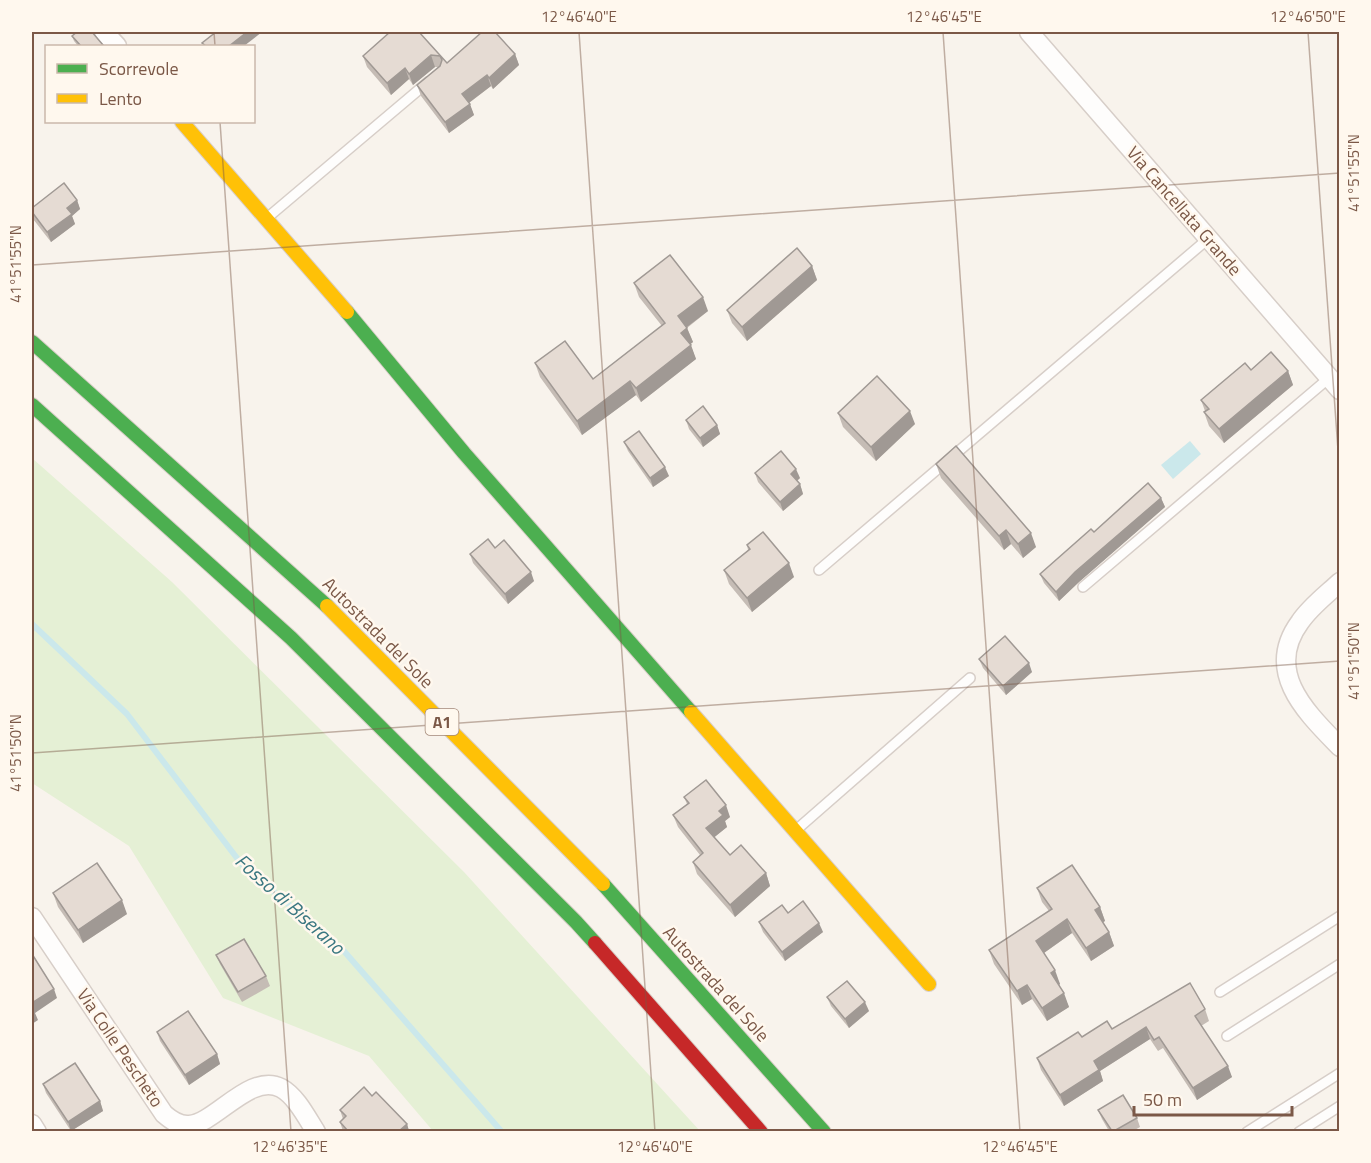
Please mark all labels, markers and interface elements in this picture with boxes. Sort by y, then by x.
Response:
text: 12°46'40"E [541,5,617,28]
text: 12°46'45"E [906,5,982,28]
text: 12°46'50"E [1270,5,1346,28]
legend [45,45,255,123]
text: Scorrevole [99,55,178,82]
text: Lento [99,85,142,112]
text: 41°51'55"N [1342,134,1365,212]
street label: Via Cancellata Grande [1120,140,1248,281]
text: 41°51'55"N [4,225,27,303]
street label: Autostrada del Sole [317,571,440,694]
text: 41°51'50"N [1342,622,1365,700]
road number: A1 [426,709,458,735]
text: 41°51'50"N [4,714,27,792]
water label: Fosso di Biserano [228,846,353,962]
street label: Autostrada del Sole [657,920,776,1048]
street label: Via Colle Pescheto [71,983,170,1113]
scale bar [1134,1079,1292,1117]
text: 50 m [1143,1086,1182,1113]
text: 12°46'35"E [252,1135,328,1158]
text: 12°46'40"E [617,1135,693,1158]
text: 12°46'45"E [982,1135,1058,1158]

